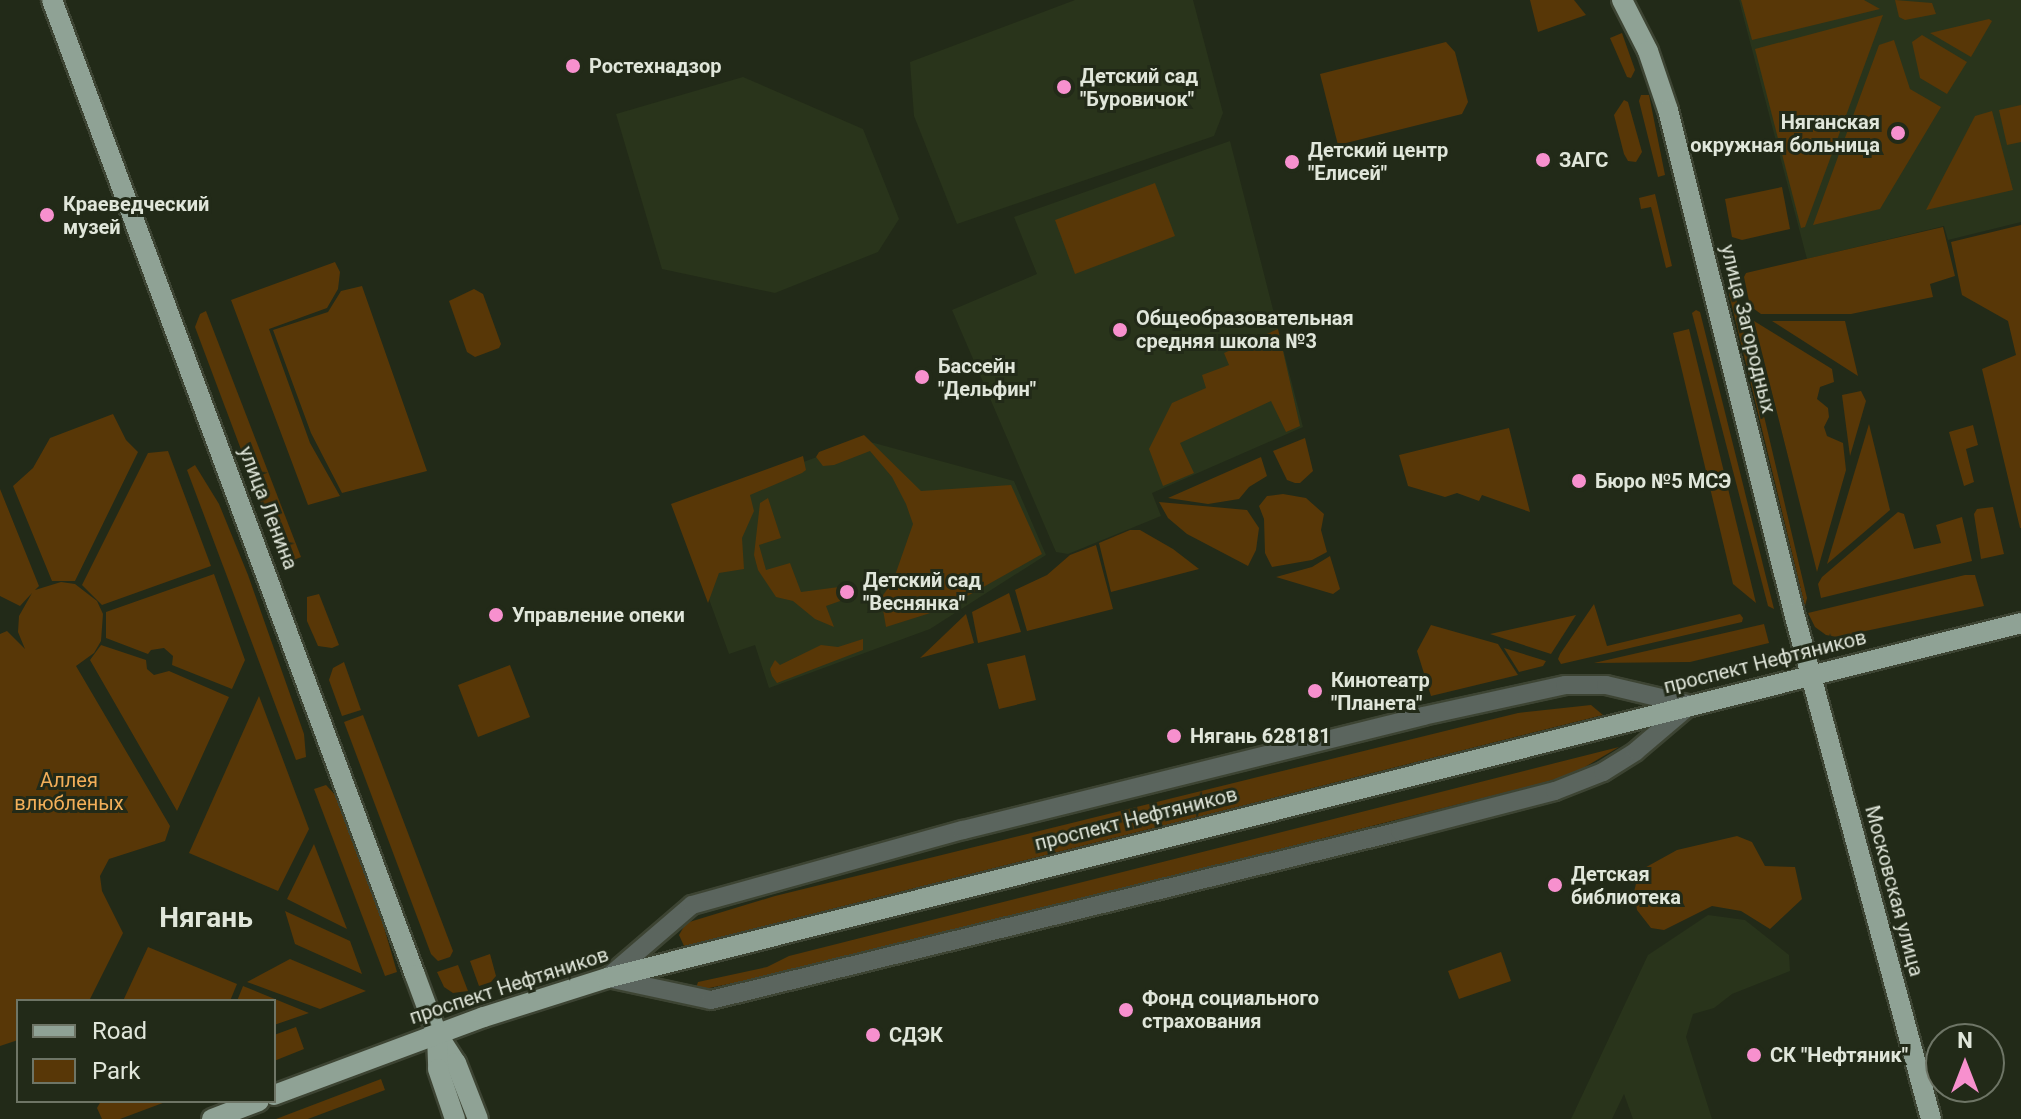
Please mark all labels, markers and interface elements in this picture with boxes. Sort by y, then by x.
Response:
place label: Ростехнадзор [589,54,721,78]
marker: Ростехнадзор [564,57,582,75]
place label: Детский сад "Буровичок" [1080,64,1198,111]
marker: Детский сад "Буровичок" [1055,78,1073,96]
place label: Няганская окружная больница [1690,110,1880,157]
marker: Няганская окружная больница [1887,122,1909,144]
place label: Детский центр "Елисей" [1308,138,1448,185]
place label: ЗАГС [1559,148,1608,172]
marker: ЗАГС [1534,151,1552,169]
marker: Детский центр "Елисей" [1283,153,1301,171]
place label: Краеведческий музей [63,192,209,239]
marker: Краеведческий музей [38,206,56,224]
street label: улица Загородных [1715,242,1781,416]
place label: Общеобразовательная средняя школа №3 [1136,306,1354,353]
marker: Общеобразовательная средняя школа №3 [1111,321,1129,339]
place label: Бассейн "Дельфин" [938,354,1036,401]
marker: Бассейн "Дельфин" [913,368,931,386]
street label: улица Ленина [233,443,303,573]
place label: Бюро №5 МСЭ [1595,469,1731,493]
marker: Бюро №5 МСЭ [1570,472,1588,490]
place label: Детский сад "Веснянка" [863,568,981,615]
marker: Детский сад "Веснянка" [838,583,856,601]
place label: Управление опеки [512,603,685,627]
marker: Управление опеки [487,606,505,624]
street label: проспект Нефтяников [1661,625,1869,699]
place label: Кинотеатр "Планета" [1331,668,1430,715]
marker: Кинотеатр "Планета" [1306,682,1324,700]
place label: Нягань 628181 [1190,724,1331,748]
marker: Нягань 628181 [1165,727,1183,745]
park label: Аллея влюбленых [14,768,124,815]
street label: проспект Нефтяников [1032,782,1240,856]
street label: Московская улица [1860,803,1928,979]
place label: Детская библиотека [1571,862,1681,909]
marker: Детская библиотека [1546,876,1564,894]
district label: Нягань [159,901,253,935]
street label: проспект Нефтяников [406,942,612,1030]
place label: Фонд социального страхования [1142,986,1319,1033]
legend [16,999,276,1103]
marker: Фонд социального страхования [1117,1001,1135,1019]
text: Road [92,1017,147,1045]
place label: СДЭК [889,1023,943,1047]
north arrow [1925,1023,2005,1103]
marker: СДЭК [864,1026,882,1044]
text: N [1957,1028,1973,1053]
place label: СК "Нефтяник" [1770,1043,1908,1067]
marker: СК "Нефтяник" [1745,1046,1763,1064]
text: Park [92,1057,140,1085]

